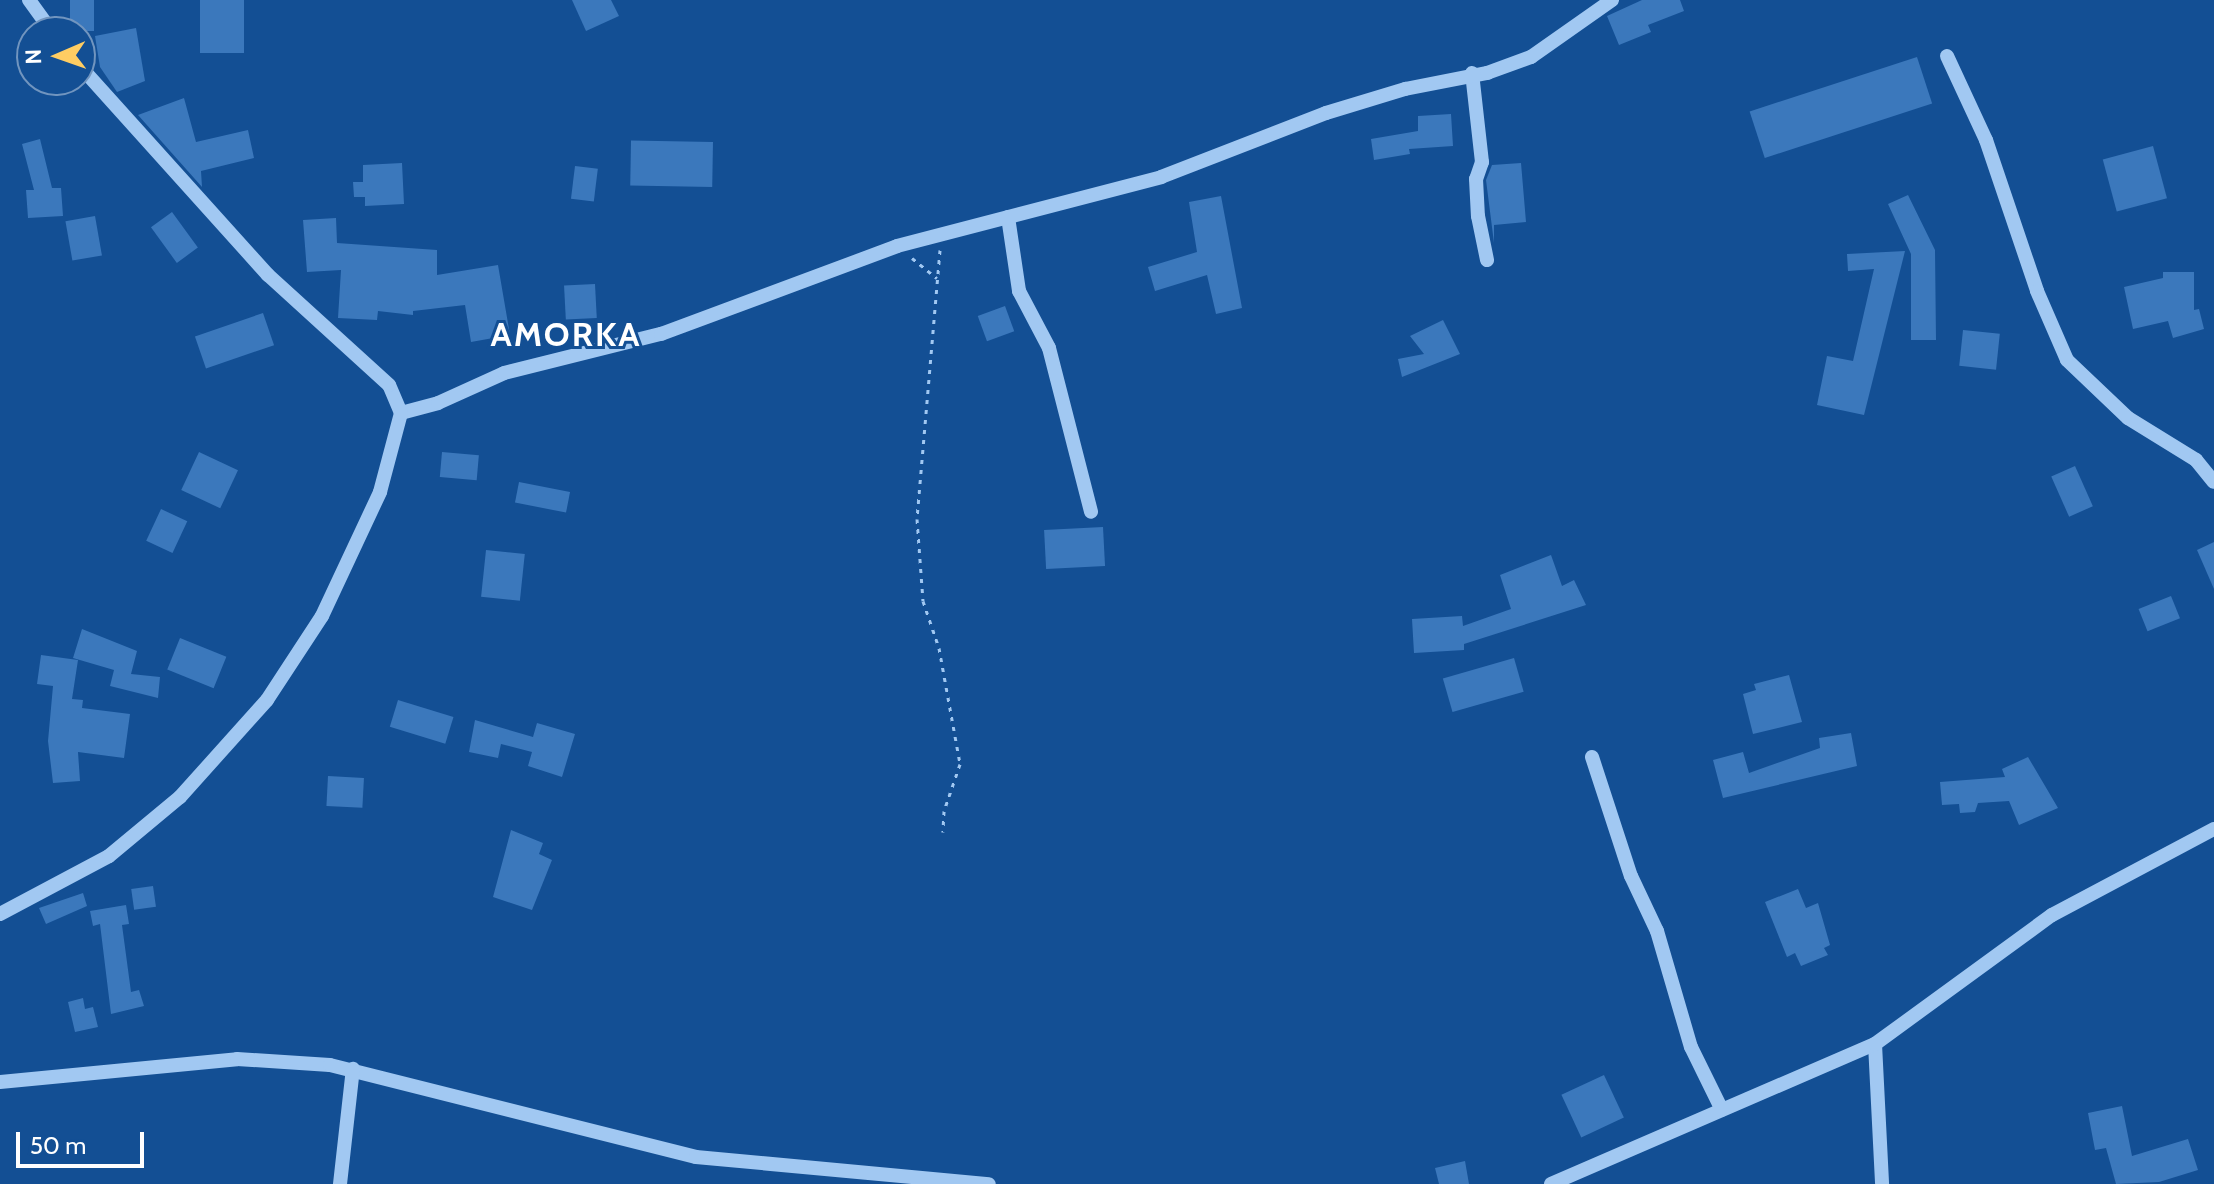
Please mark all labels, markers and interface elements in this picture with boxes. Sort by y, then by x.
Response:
north arrow [16,16,96,96]
text: N [20,49,47,65]
district label: AMORKA [490,315,642,355]
scale bar [20,1116,148,1166]
text: 50 m [30,1131,86,1160]

